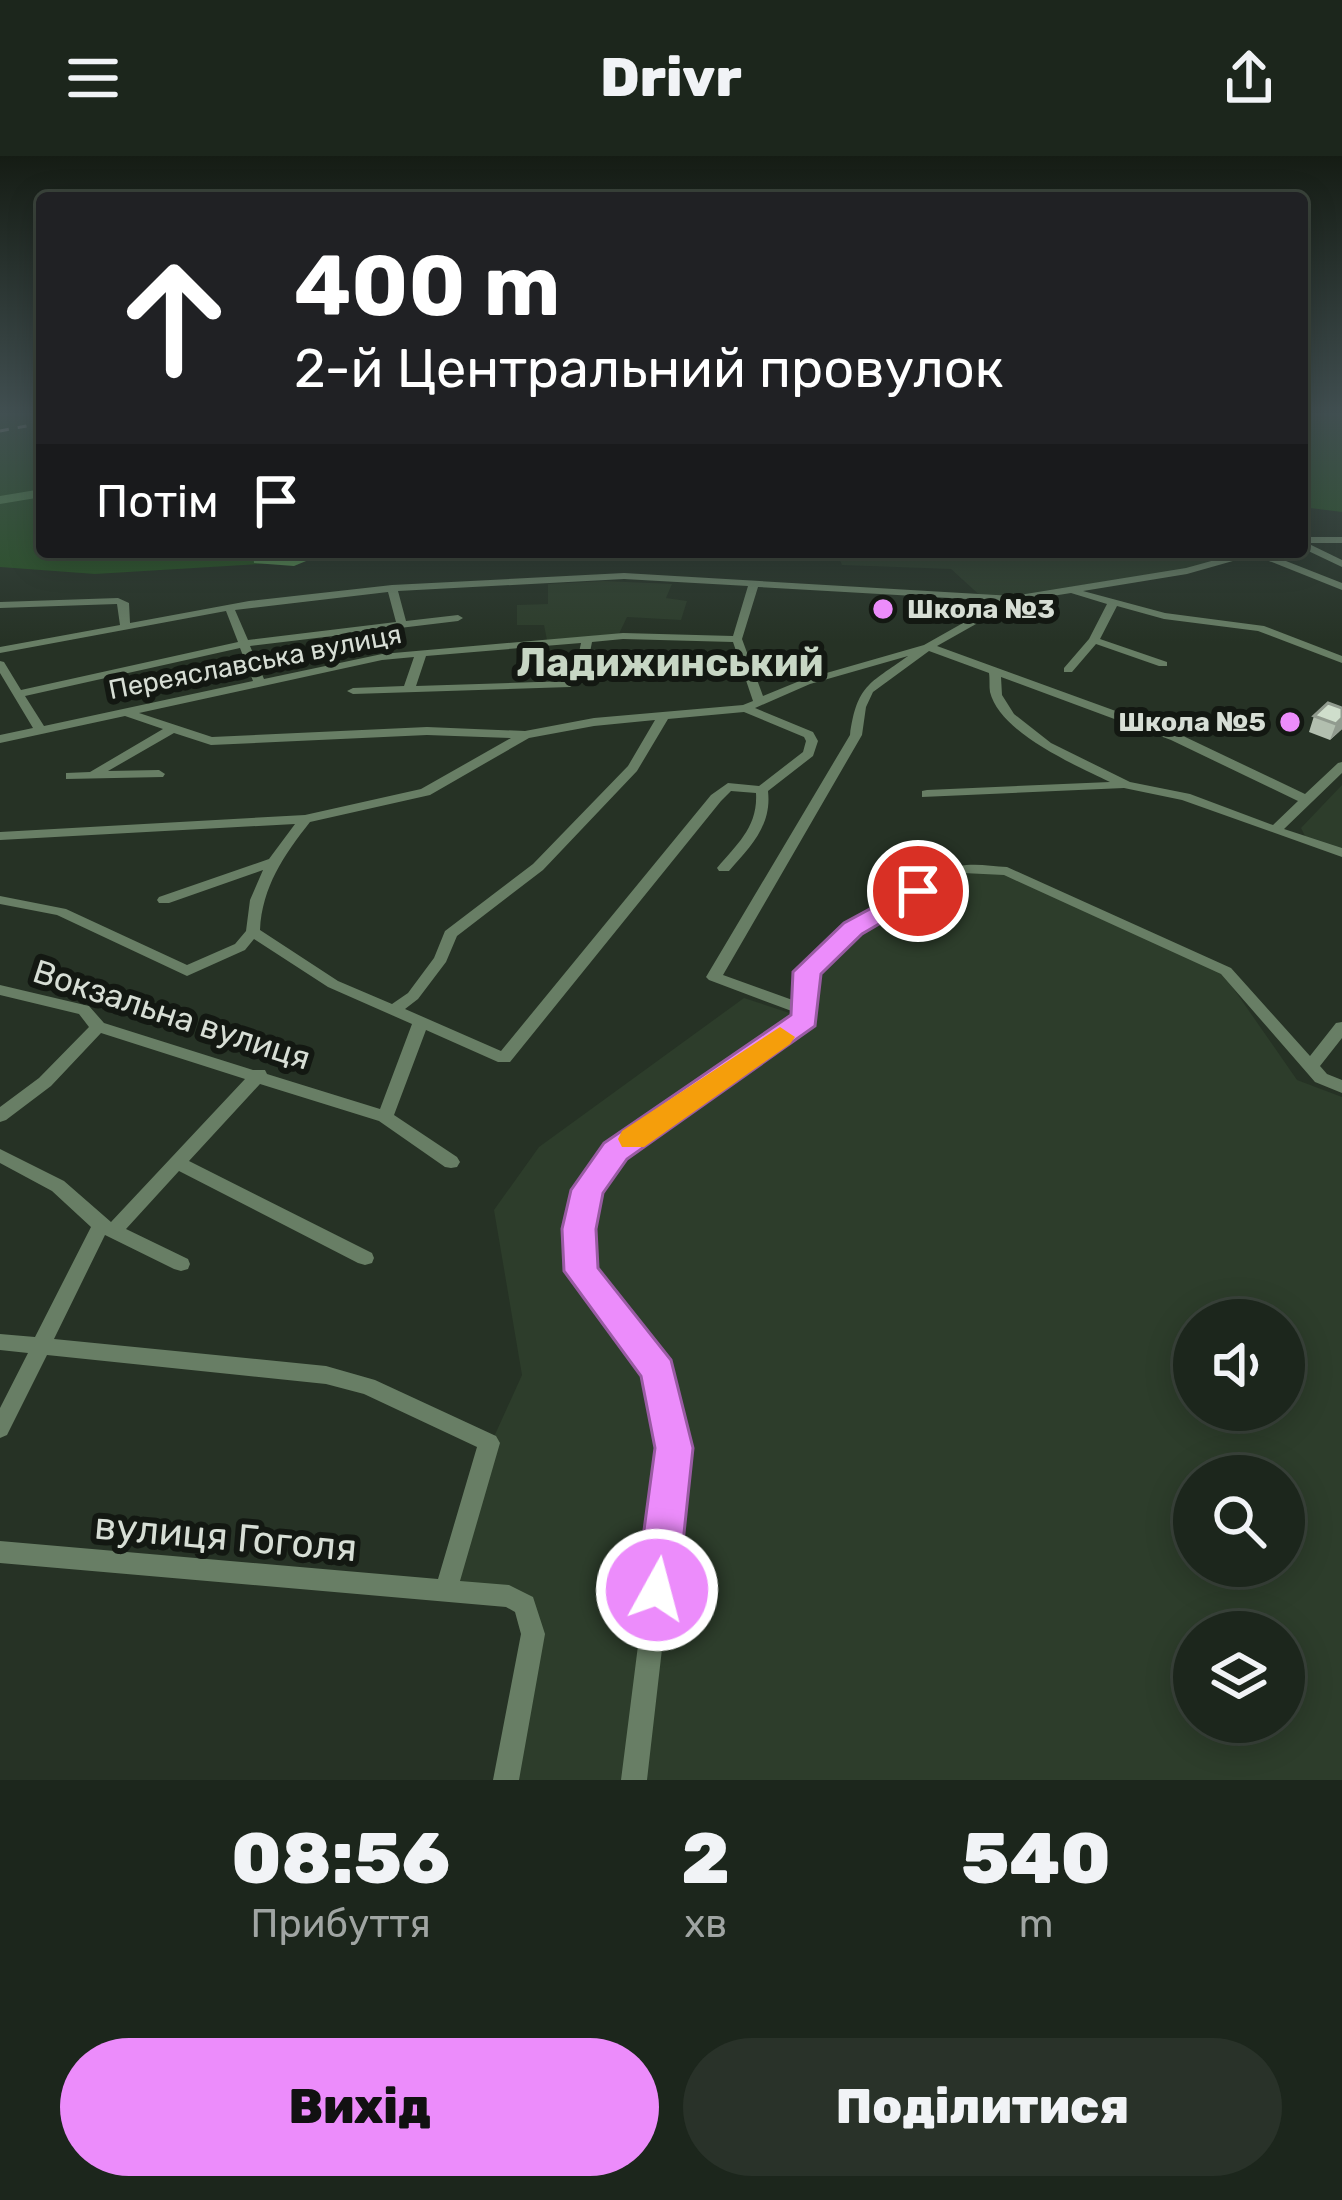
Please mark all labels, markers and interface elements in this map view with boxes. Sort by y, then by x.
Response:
icon: menu [60,45,126,111]
icon: share [1216,45,1282,111]
text: Drivr [600,46,742,110]
text: 400 m [294,236,560,336]
icon: ahead [96,240,252,396]
text: 2-й Центральний провулок [294,337,1004,401]
icon: arrive [243,468,309,534]
text: Потім [96,475,219,528]
place label: Школа №3 [907,593,1055,625]
marker: Школа №3 [870,596,896,622]
street label: Переяславська вулиця [106,618,404,706]
district label: Ладижинський [517,640,823,686]
place label: Школа №5 [1118,706,1266,738]
marker: Школа №5 [1277,709,1303,735]
pin [867,840,969,942]
icon: arrive [885,858,951,924]
street label: Вокзальна вулиця [28,951,315,1078]
map controls [1173,1299,1305,1743]
button: sound [1173,1299,1305,1431]
button: search [1173,1455,1305,1587]
street label: вулиця Гоголя [93,1503,359,1571]
position arrow [594,1527,720,1653]
button: layers [1173,1611,1305,1743]
text: 08:56 [231,1816,450,1901]
text: 2 [681,1816,730,1901]
text: 540 [961,1816,1111,1901]
text: Прибуття [251,1901,431,1947]
text: хв [684,1901,727,1947]
text: m [1019,1901,1053,1947]
button: Вихід [60,2038,659,2176]
button: Поділитися [683,2038,1282,2176]

